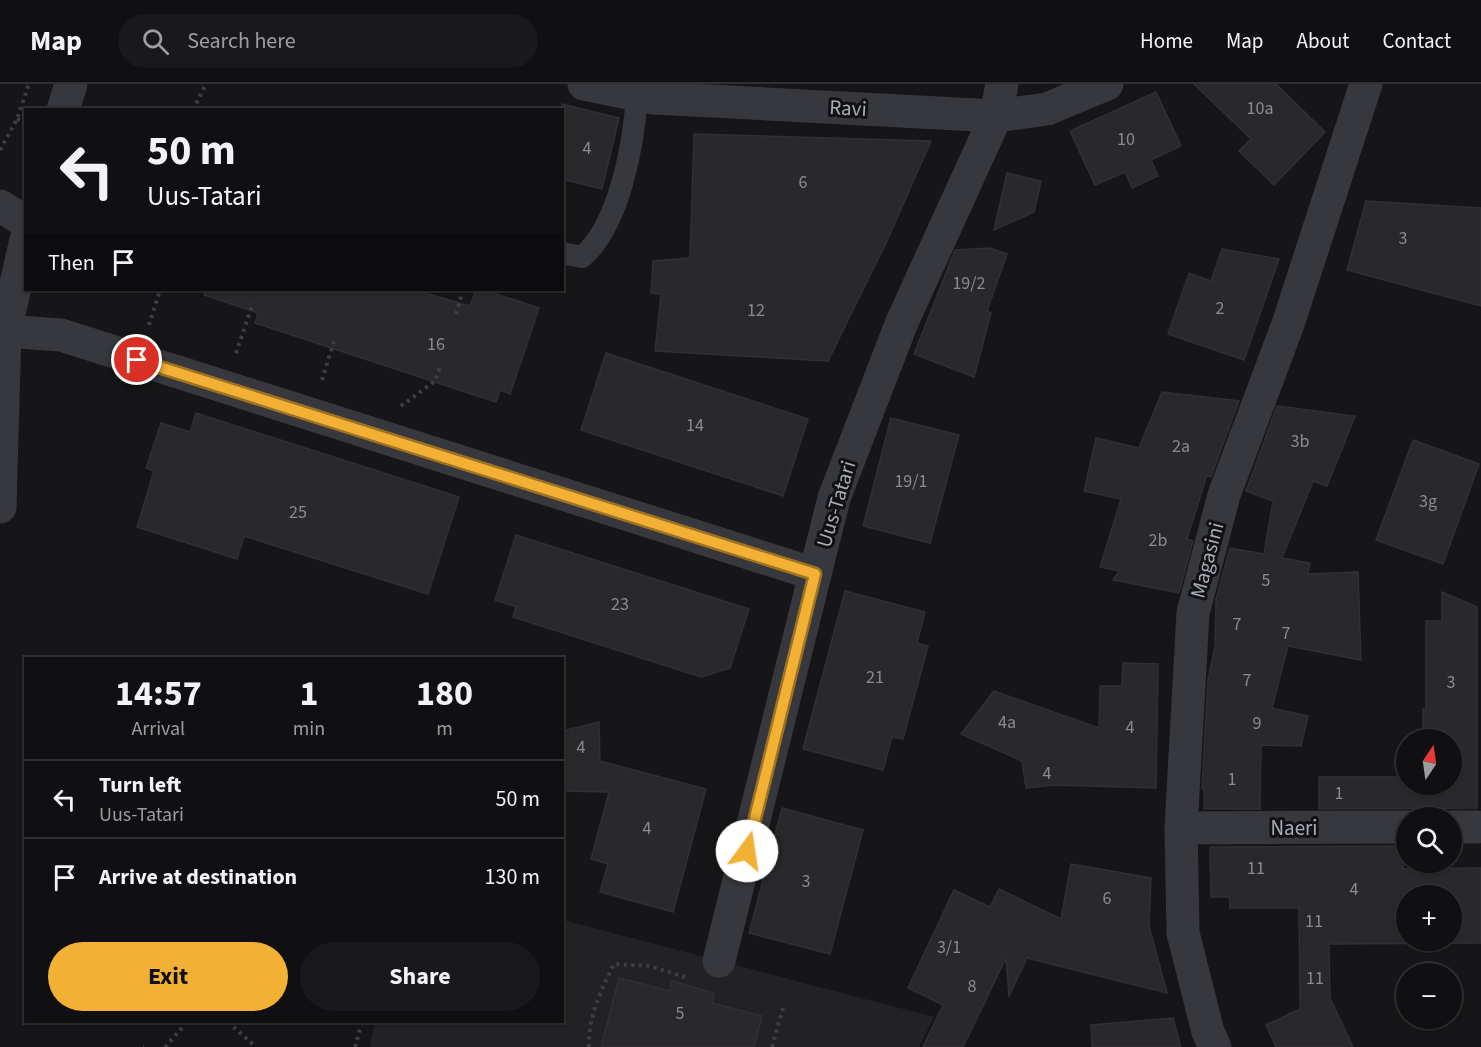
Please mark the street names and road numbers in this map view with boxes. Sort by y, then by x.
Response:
street label: Ravi [829,92,867,124]
street label: Uus-Tatari [809,457,863,551]
street label: Magasini [1183,519,1231,601]
street label: Naeri [1270,813,1318,843]

